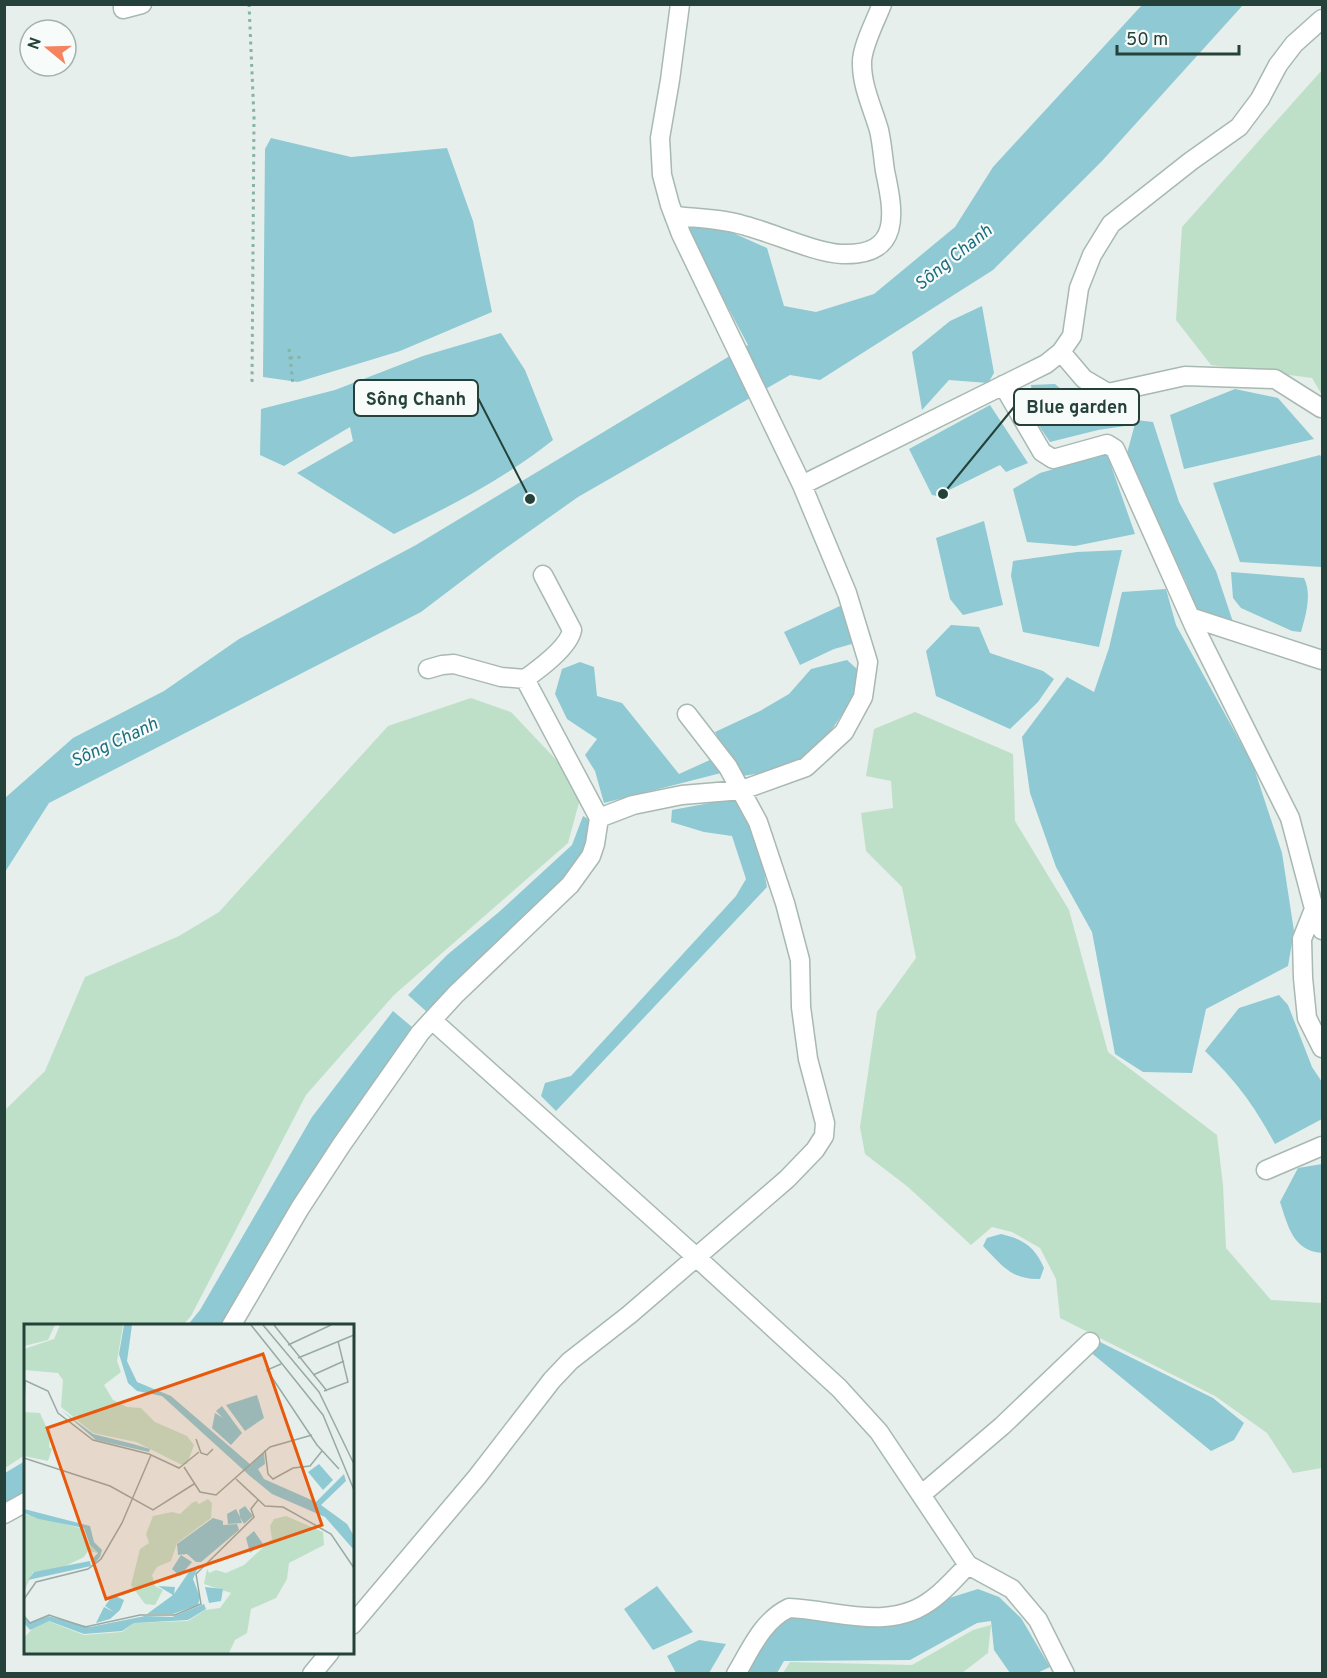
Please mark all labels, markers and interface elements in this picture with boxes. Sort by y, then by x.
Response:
north arrow [18,18,78,78]
scale bar [1117,18,1238,56]
text: 50 m [1126,29,1168,52]
text: N [24,35,47,52]
water label: Sông Chanh [910,220,998,297]
callout: Sông Chanh [354,380,478,416]
text: Sông Chanh [366,389,466,412]
callout: Blue garden [1014,389,1139,425]
text: Blue garden [1026,397,1128,420]
water label: Sông Chanh [67,713,162,774]
inset map [24,1324,354,1654]

